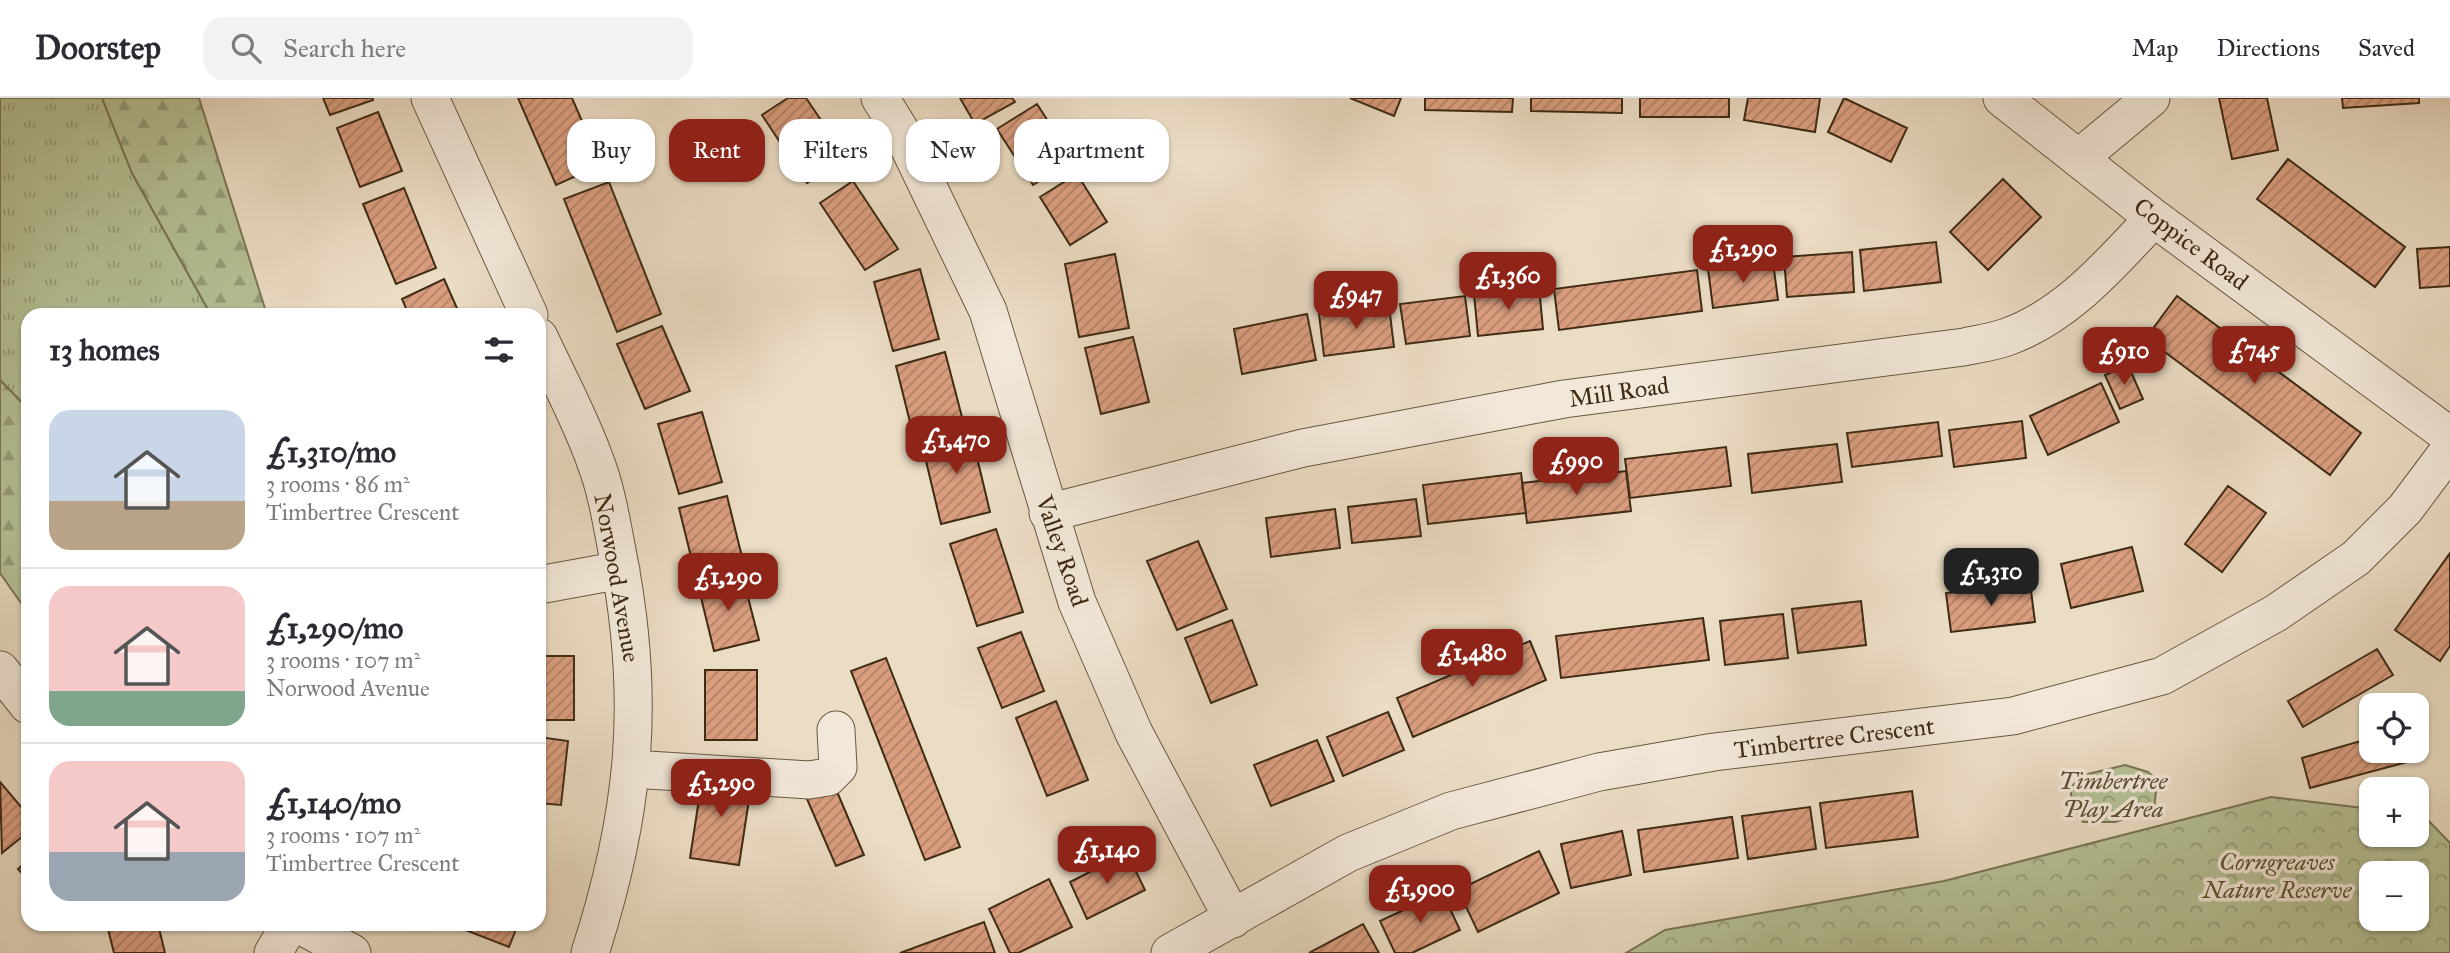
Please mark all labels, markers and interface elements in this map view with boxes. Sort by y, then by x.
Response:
search box [203,17,693,80]
text: Doorstep [35,28,161,68]
icon: search [227,29,265,67]
text: Search here [283,32,406,64]
text: Map [2132,33,2179,63]
text: Directions [2217,33,2320,63]
text: Saved [2358,33,2415,63]
chip: Buy [567,119,655,182]
chip: Rent [669,119,765,182]
chip: Filters [779,119,892,182]
chip: New [906,119,1000,182]
chip: Apartment [1014,119,1169,182]
street label: Coppice Road [2128,191,2254,297]
pin: £1,290 [1686,226,1800,285]
text: £1,290 [1709,234,1777,262]
pin: £1,360 [1451,252,1565,312]
text: £1,360 [1475,261,1541,289]
pin: £947 [1315,272,1397,331]
text: £947 [1330,280,1382,308]
pin: £745 [2213,327,2295,386]
pin: £910 [2083,328,2165,387]
icon: filters [480,331,518,369]
text: 13 homes [49,332,160,368]
text: £745 [2228,335,2280,363]
text: £910 [2099,336,2149,364]
street label: Mill Road [1567,370,1671,414]
pin: £1,470 [899,416,1013,476]
text: £1,470 [922,425,990,453]
text: £1,310/mo [266,434,396,470]
icon: home [105,438,189,522]
pin: £990 [1535,438,1617,497]
text: £990 [1549,446,1603,474]
text: 3 rooms · 86 m² [266,470,410,498]
street label: Norwood Avenue [587,491,647,665]
street label: Valley Road [1029,491,1095,610]
text: Timbertree Crescent [266,498,459,526]
pin: £1,310 [1934,548,2048,608]
pin: £1,290 [671,554,785,613]
text: £1,310 [1960,557,2022,585]
text: £1,290 [694,562,762,590]
text: £1,290/mo [266,610,403,646]
icon: home [105,614,189,698]
pin: £1,480 [1415,630,1529,689]
text: £1,480 [1437,638,1507,666]
text: 3 rooms · 107 m² [266,646,420,674]
text: Norwood Avenue [266,674,430,702]
map controls [2359,693,2429,931]
button: locate [2359,693,2429,763]
street label: Timbertree Crescent [1732,711,1936,765]
pin: £1,290 [664,760,778,819]
park label: Timbertree Play Area [2059,766,2169,824]
text: £1,290 [687,768,755,796]
button: + [2359,777,2429,847]
text: £1,140/mo [266,785,401,821]
icon: home [105,789,189,873]
text: 3 rooms · 107 m² [266,821,420,849]
pin: £1,140 [1050,826,1164,886]
text: £1,140 [1074,835,1140,863]
park label: Corngreaves Nature Reserve [2201,847,2353,905]
text: Timbertree Crescent [266,849,459,877]
button: − [2359,861,2429,931]
pin: £1,900 [1363,866,1477,925]
text: £1,900 [1385,874,1455,902]

